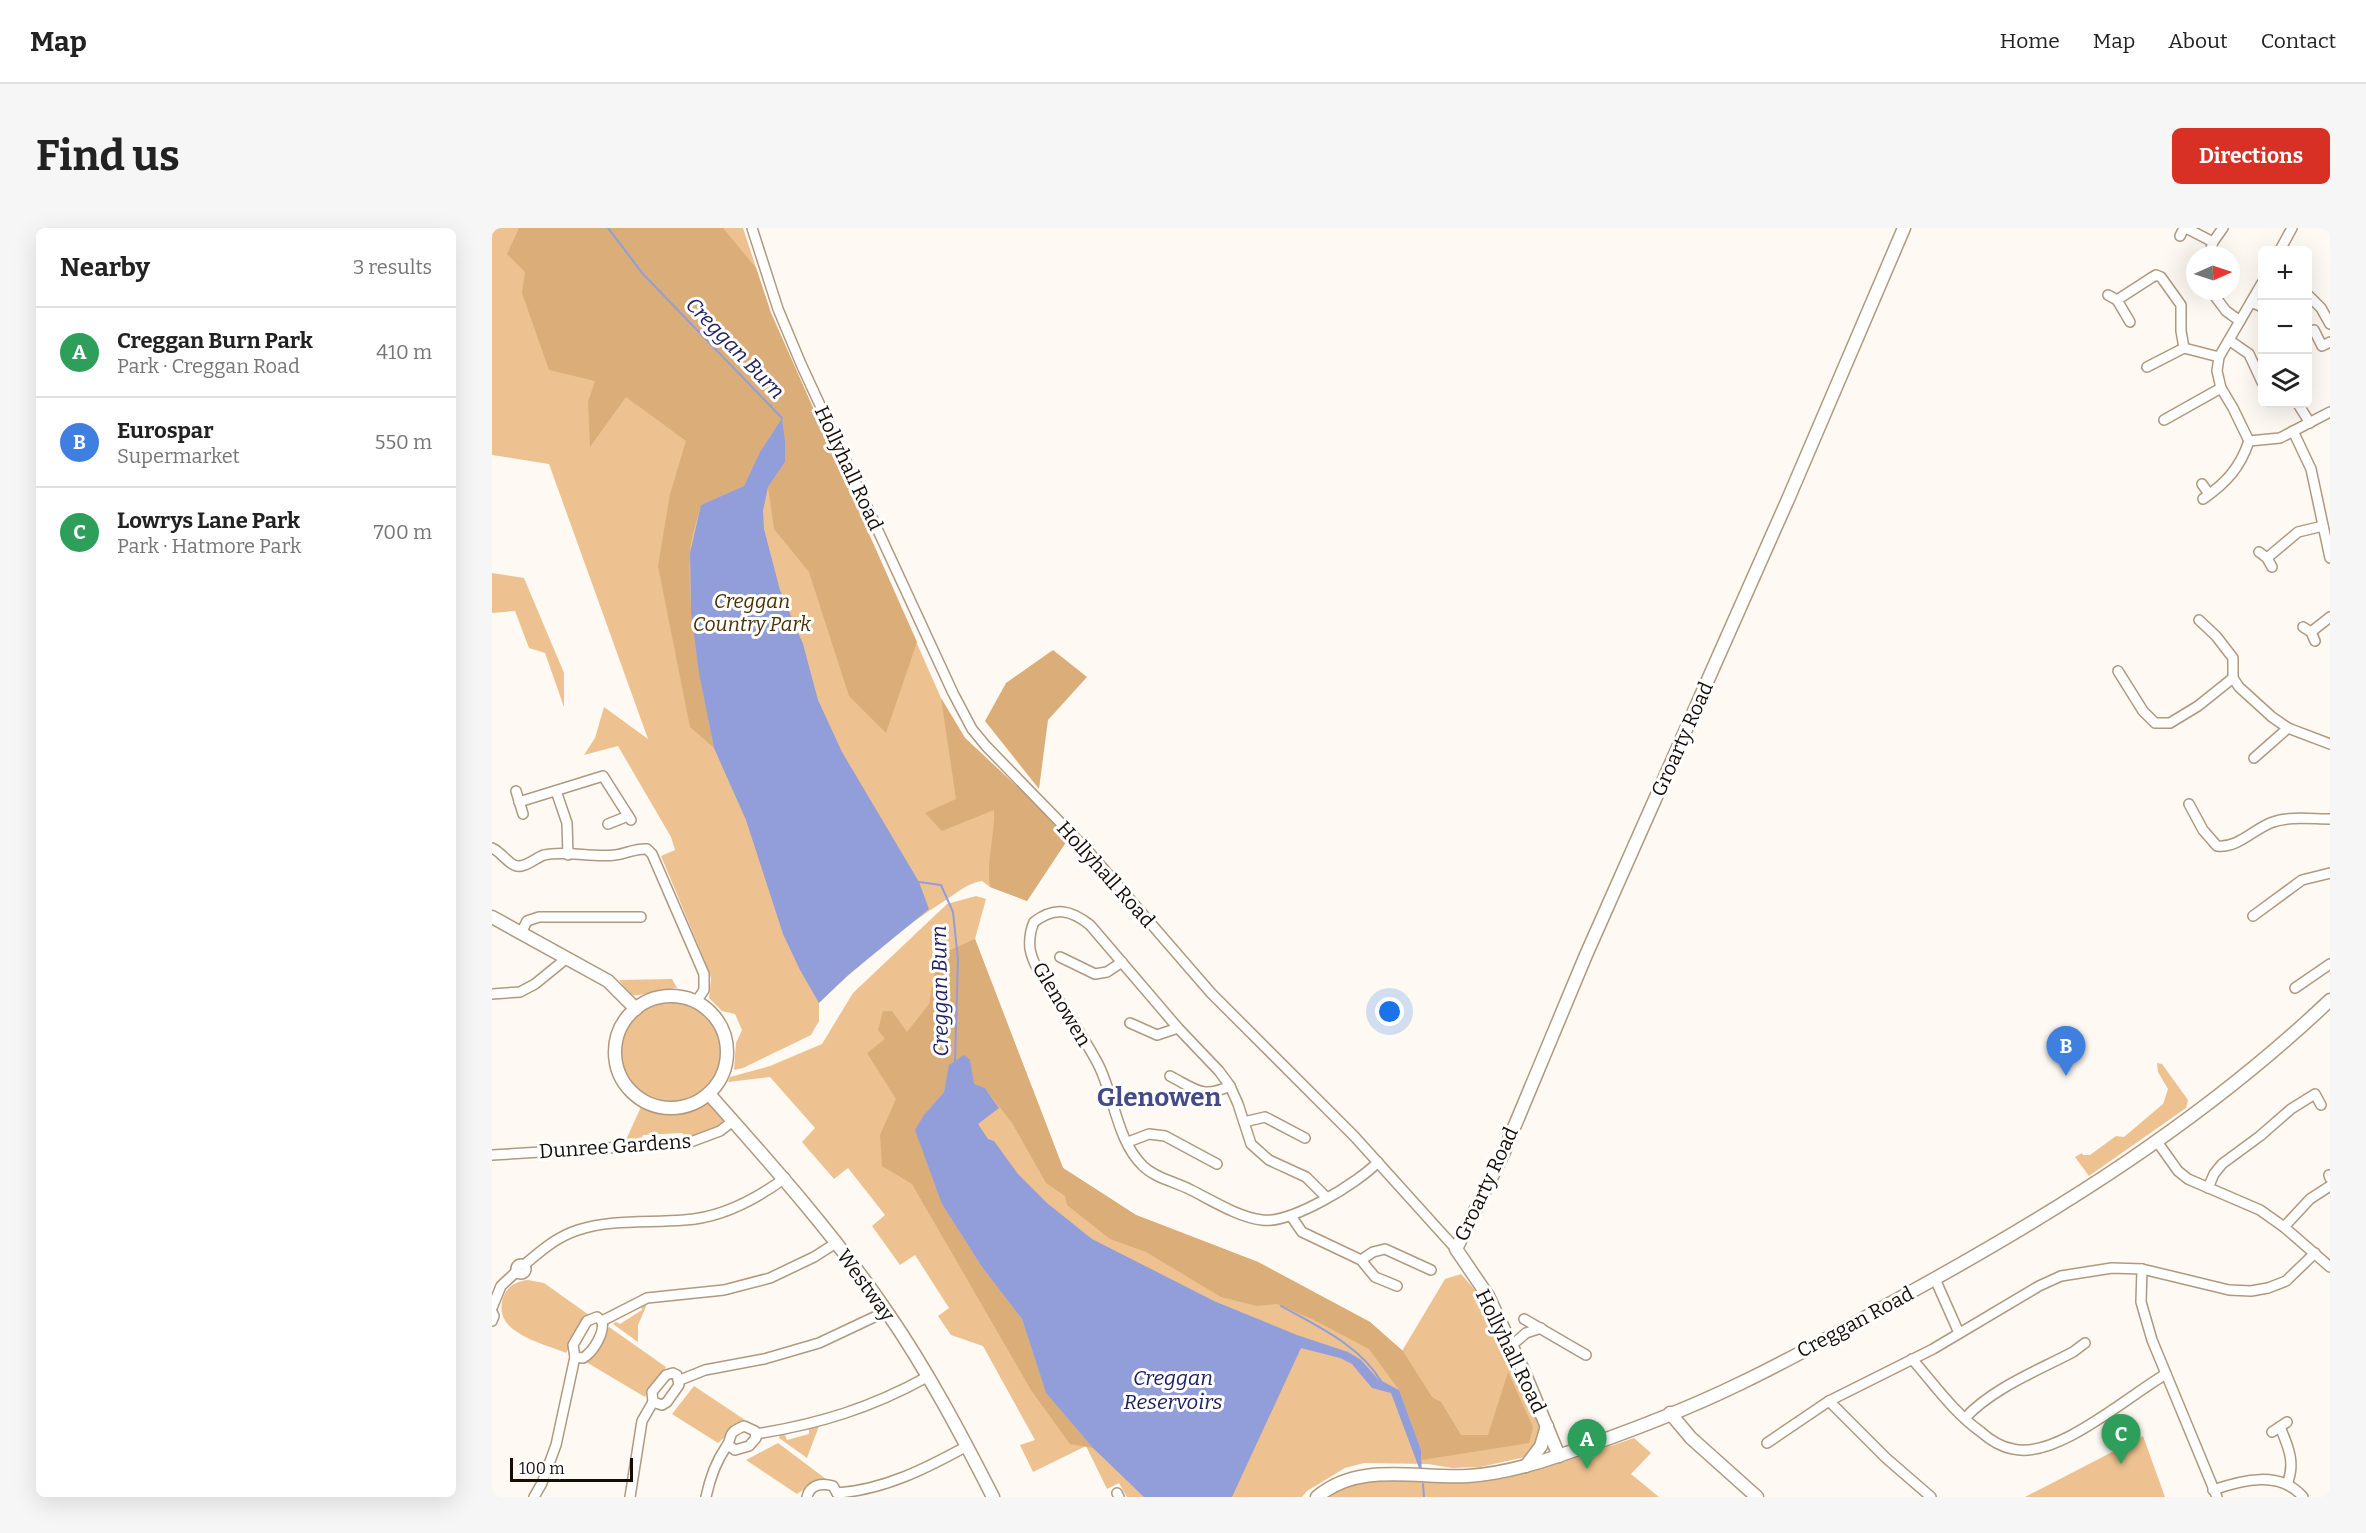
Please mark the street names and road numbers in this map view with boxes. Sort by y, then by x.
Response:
street label: Hollyhall Road [810,402,888,534]
street label: Groarty Road [1646,678,1718,800]
street label: Hollyhall Road [1052,816,1160,932]
street label: Glenowen [1027,957,1097,1051]
street label: Groarty Road [1449,1123,1523,1245]
street label: Dunree Gardens [538,1129,692,1163]
street label: Westway [832,1244,900,1326]
street label: Creggan Road [1793,1281,1917,1363]
street label: Hollyhall Road [1471,1285,1551,1417]

